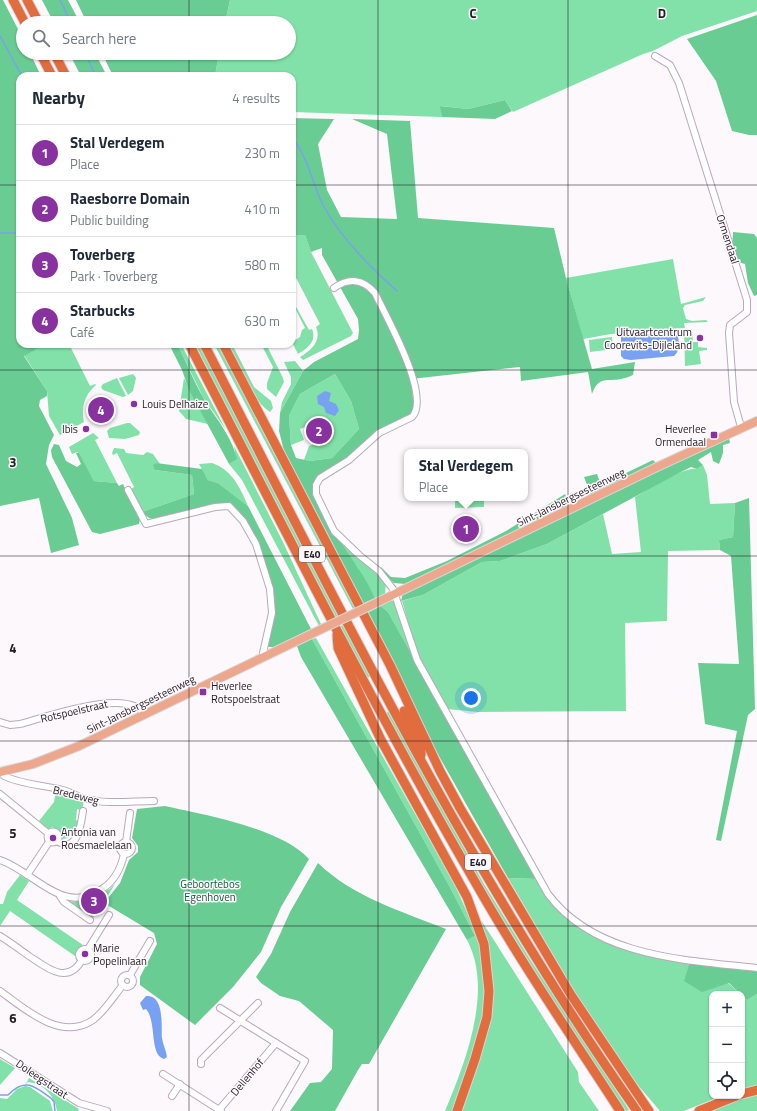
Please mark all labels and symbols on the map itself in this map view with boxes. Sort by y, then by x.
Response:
text: C [469,3,477,23]
text: D [658,3,666,23]
street label: Ormendaal [712,212,744,266]
place label: Uitvaartcentrum Coorevits-Dijleland [604,324,692,353]
marker: Uitvaartcentrum Coorevits-Dijleland [695,333,705,343]
pin: 4 [88,395,114,425]
place label: Louis Delhaize [142,396,209,412]
marker: Louis Delhaize [129,399,139,409]
pin: 2 [306,416,332,446]
place label: Ibis [62,421,78,437]
place label: Heverlee Ormendaal [655,421,706,450]
marker: Ibis [81,424,91,434]
marker: Heverlee Ormendaal [709,430,719,440]
text: 3 [9,452,17,472]
street label: Sint-Jansbergsesteenweg [514,464,628,530]
pin: 1 [453,514,479,544]
road number: E40 [299,546,325,562]
text: 4 [9,638,17,658]
street label: Sint-Jansbergsesteenweg [84,671,198,737]
place label: Heverlee Rotspoelstraat [211,678,280,707]
marker: Heverlee Rotspoelstraat [198,687,208,697]
your location [461,688,481,708]
street label: Rotspoelstraat [39,695,109,727]
street label: Bredeweg [51,782,101,809]
text: 5 [9,823,17,843]
place label: Antonia van Roesmaelelaan [61,824,132,853]
marker: Antonia van Roesmaelelaan [48,833,58,843]
road number: E40 [465,854,491,870]
park label: Geboortebos Egenhoven [180,876,240,905]
pin: 3 [81,886,107,916]
place label: Marie Popelinlaan [93,940,147,969]
marker: Marie Popelinlaan [80,949,90,959]
text: 6 [9,1008,17,1028]
street label: Dellenhof [227,1055,268,1099]
street label: Doleegstraat [13,1056,71,1102]

